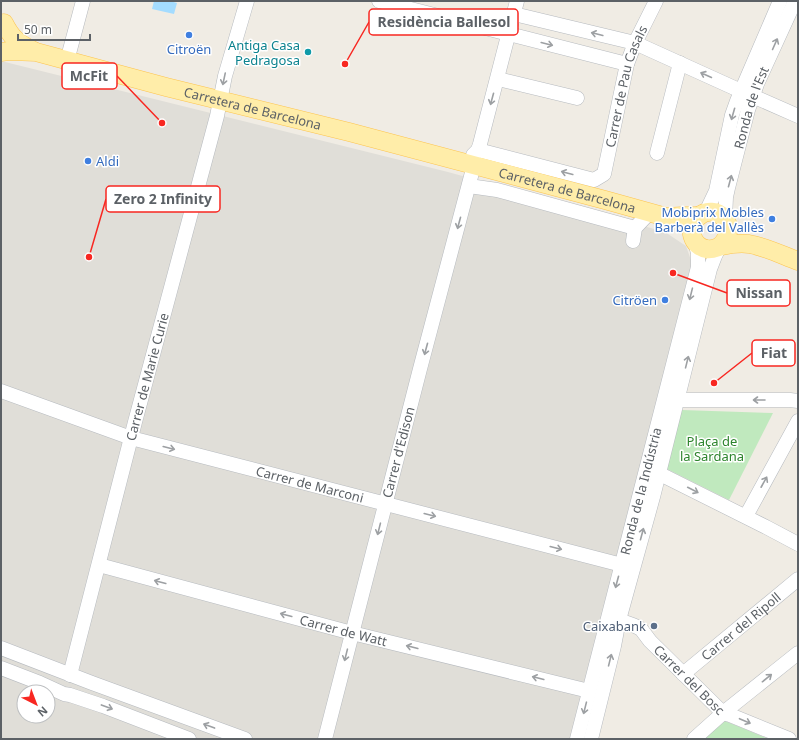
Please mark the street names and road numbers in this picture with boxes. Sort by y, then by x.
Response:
street label: Carrer de Pau Casals [601,22,651,149]
street label: Ronda de l'Est [729,63,773,151]
street label: Carretera de Barcelona [182,83,323,134]
street label: Carretera de Barcelona [497,163,638,217]
street label: Carrer de Marie Curie [122,311,173,443]
street label: Carrer d'Edison [378,405,419,500]
street label: Ronda de la Indústria [616,425,666,557]
street label: Carrer de Marconi [254,462,366,507]
street label: Carrer del Ripoll [697,588,784,664]
street label: Carrer de Watt [298,610,389,650]
street label: Carrer del Bosc [650,641,729,719]

